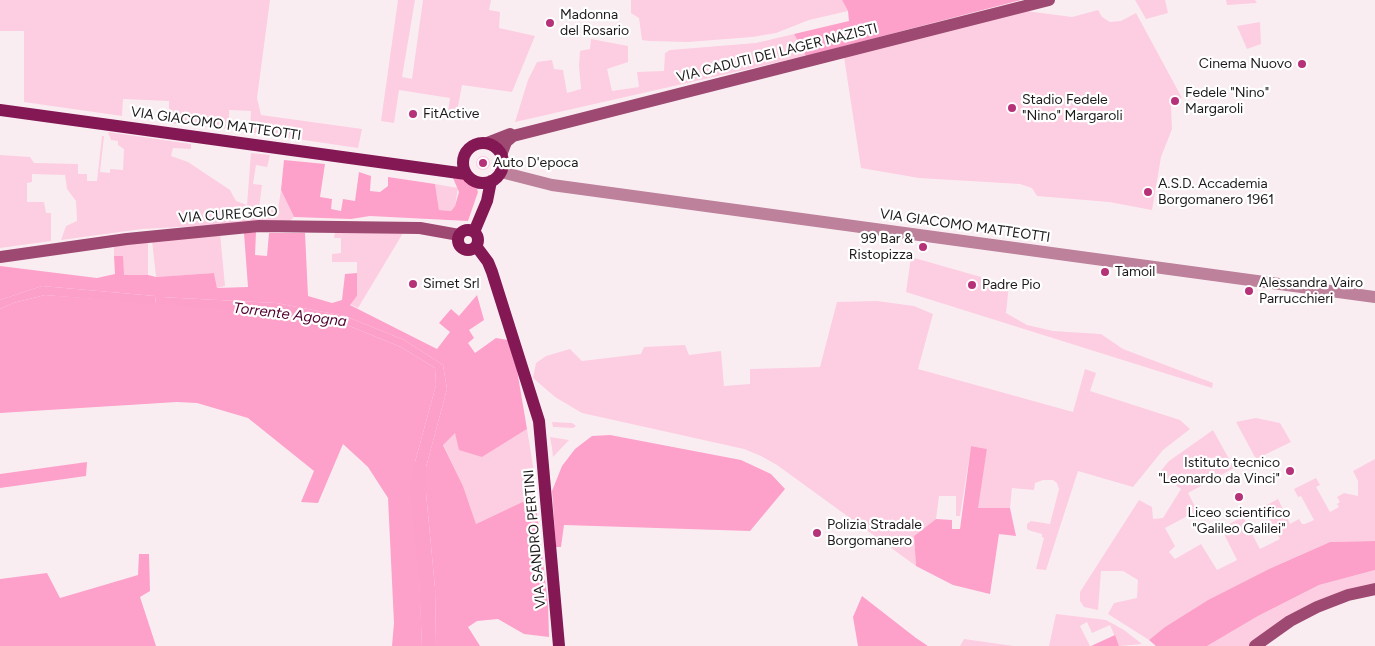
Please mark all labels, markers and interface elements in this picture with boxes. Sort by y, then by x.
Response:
place label: Madonna del Rosario [560,7,629,40]
marker: Madonna del Rosario [544,17,556,29]
street label: VIA CADUTI DEI LAGER NAZISTI [675,20,879,86]
place label: Cinema Nuovo [1199,56,1292,72]
marker: Cinema Nuovo [1296,58,1308,70]
place label: Fedele "Nino" Margaroli [1185,85,1269,118]
place label: Stadio Fedele "Nino" Margaroli [1022,92,1123,124]
marker: Fedele "Nino" Margaroli [1169,95,1181,107]
marker: Stadio Fedele "Nino" Margaroli [1006,102,1018,114]
street label: VIA GIACOMO MATTEOTTI [130,104,302,144]
place label: FitActive [423,106,479,122]
marker: FitActive [407,108,419,120]
place label: Auto D'epoca [493,155,578,171]
marker: Auto D'epoca [477,157,489,169]
place label: A.S.D. Accademia Borgomanero 1961 [1158,176,1274,208]
marker: A.S.D. Accademia Borgomanero 1961 [1142,186,1154,198]
street label: VIA CUREGGIO [178,203,278,227]
street label: VIA GIACOMO MATTEOTTI [879,206,1051,246]
place label: 99 Bar & Ristopizza [849,231,913,264]
marker: 99 Bar & Ristopizza [917,241,929,253]
place label: Tamoil [1115,264,1155,280]
marker: Tamoil [1099,266,1111,278]
place label: Alessandra Vairo Parrucchieri [1259,275,1363,308]
place label: Simet Srl [423,276,480,292]
place label: Padre Pio [982,277,1041,293]
marker: Simet Srl [407,278,419,290]
marker: Padre Pio [966,279,978,291]
marker: Alessandra Vairo Parrucchieri [1243,285,1255,297]
water label: Torrente Agogna [232,299,348,331]
place label: Istituto tecnico "Leonardo da Vinci" [1158,455,1280,488]
marker: Istituto tecnico "Leonardo da Vinci" [1284,465,1296,477]
street label: VIA SANDRO PERTINI [521,469,549,609]
marker: Liceo scientifico "Galileo Galilei" [1233,491,1245,503]
place label: Liceo scientifico "Galileo Galilei" [1188,505,1290,538]
place label: Polizia Stradale Borgomanero [827,517,922,550]
marker: Polizia Stradale Borgomanero [811,527,823,539]

